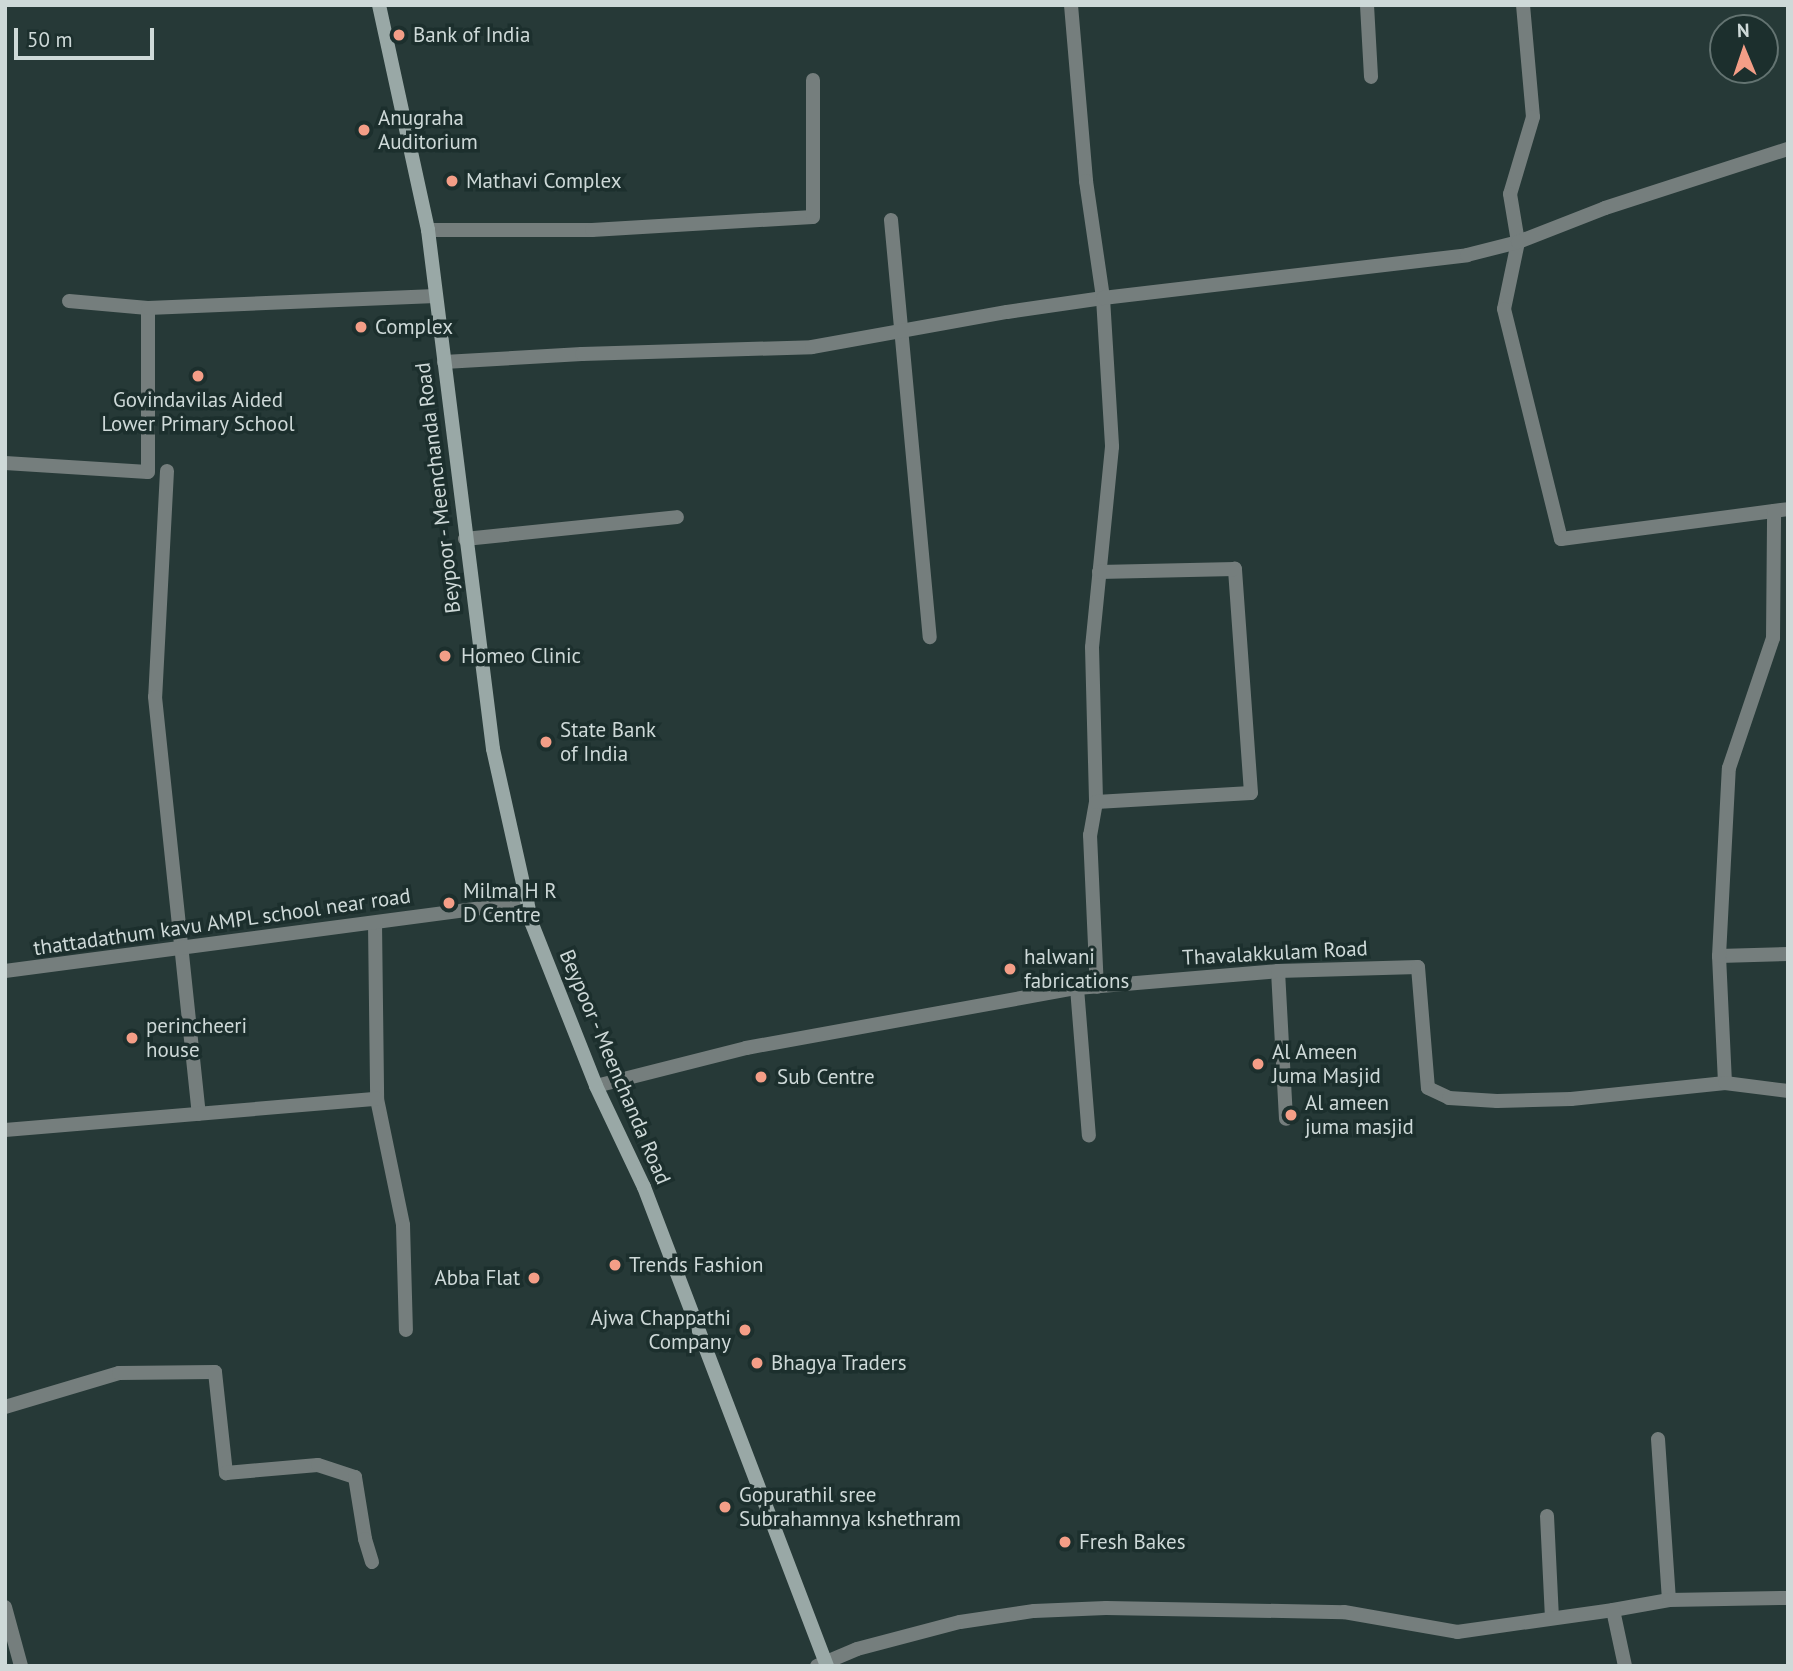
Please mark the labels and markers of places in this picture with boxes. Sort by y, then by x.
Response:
place label: Bank of India [413,22,531,48]
marker: Bank of India [391,27,407,43]
place label: Anugraha Auditorium [378,105,478,155]
marker: Anugraha Auditorium [356,122,372,138]
place label: Mathavi Complex [466,168,621,194]
marker: Mathavi Complex [444,173,460,189]
place label: Complex [375,314,453,340]
marker: Complex [353,319,369,335]
marker: Govindavilas Aided Lower Primary School [190,368,206,384]
place label: Govindavilas Aided Lower Primary School [101,387,295,437]
place label: Homeo Clinic [461,643,581,669]
marker: Homeo Clinic [435,646,455,666]
place label: State Bank of India [560,717,656,767]
marker: State Bank of India [538,734,554,750]
place label: Milma H R D Centre [463,878,557,928]
marker: Milma H R D Centre [441,895,457,911]
place label: halwani fabrications [1024,944,1129,994]
marker: halwani fabrications [1002,961,1018,977]
place label: perincheeri house [146,1013,247,1063]
marker: perincheeri house [124,1030,140,1046]
place label: Al Ameen Juma Masjid [1272,1039,1381,1089]
marker: Al Ameen Juma Masjid [1250,1056,1266,1072]
place label: Sub Centre [777,1064,875,1090]
marker: Sub Centre [751,1067,771,1087]
place label: Al ameen juma masjid [1305,1090,1414,1140]
marker: Al ameen juma masjid [1283,1107,1299,1123]
place label: Trends Fashion [629,1252,763,1278]
marker: Trends Fashion [607,1257,623,1273]
place label: Abba Flat [434,1265,520,1291]
marker: Abba Flat [526,1270,542,1286]
place label: Ajwa Chappathi Company [590,1305,731,1355]
marker: Ajwa Chappathi Company [737,1322,753,1338]
place label: Bhagya Traders [771,1350,907,1376]
marker: Bhagya Traders [749,1355,765,1371]
place label: Gopurathil sree Subrahamnya kshethram [739,1482,961,1532]
marker: Gopurathil sree Subrahamnya kshethram [717,1499,733,1515]
place label: Fresh Bakes [1079,1529,1186,1555]
marker: Fresh Bakes [1057,1534,1073,1550]

